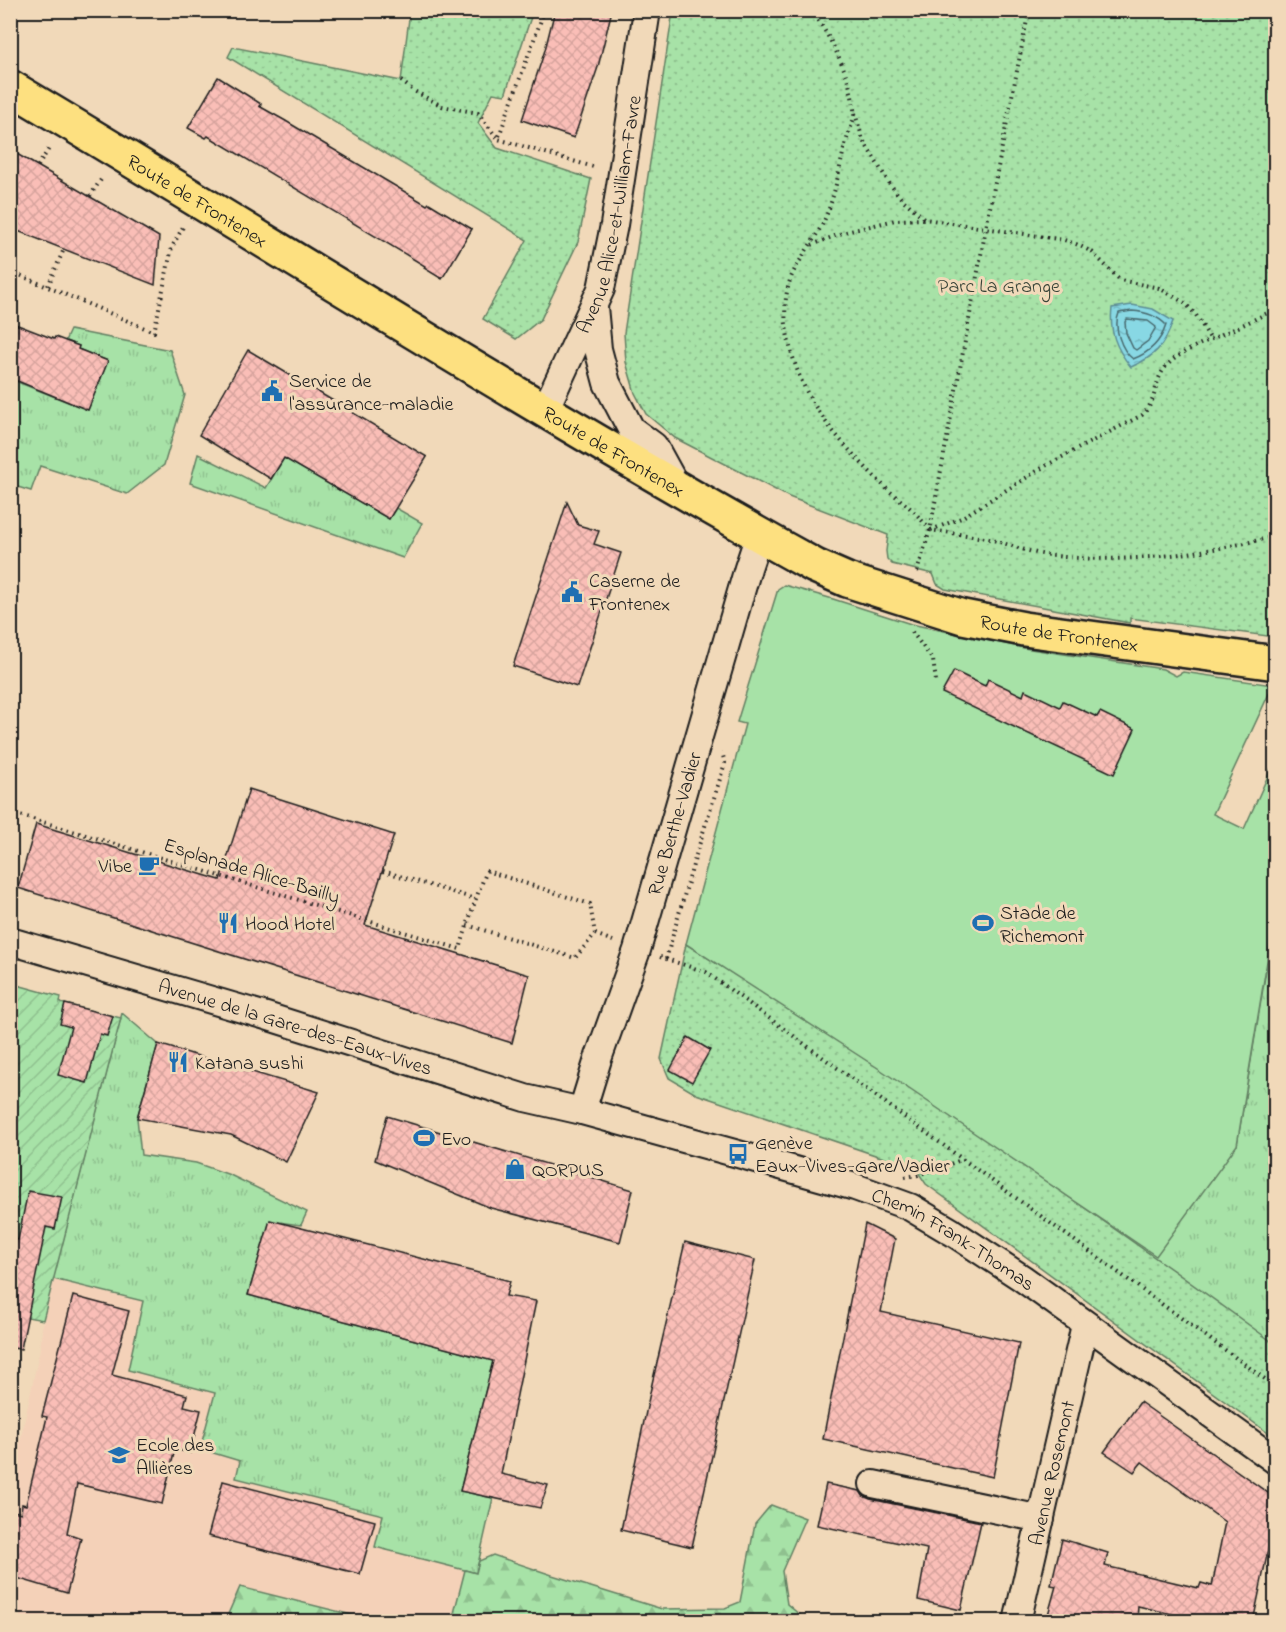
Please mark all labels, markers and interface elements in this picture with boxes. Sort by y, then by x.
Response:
street label: Avenue Alice-et-William-Favre [570,93,651,339]
street label: Route de Frontenex [120,148,272,256]
park label: Parc La Grange [938,273,1060,303]
place label: Service de l'assurance-maladie [289,368,453,420]
public building icon: Service de l'assurance-maladie [260,379,284,403]
street label: Route de Frontenex [536,400,689,506]
place label: Caserne de Frontenex [588,568,680,620]
public building icon: Caserne de Frontenex [560,580,584,604]
street label: Route de Frontenex [977,609,1140,661]
street label: Rue Berthe-Vadier [642,748,711,899]
street label: Esplanade Alice-Bailly [160,832,343,913]
place label: Vibe [97,853,132,882]
cafe icon: Vibe [137,853,161,877]
place label: Stade de Richemont [1000,900,1085,952]
restaurant icon: Hood Hotel [216,911,240,935]
place label: Hood Hotel [245,911,335,940]
sports icon: Stade de Richemont [971,911,995,935]
street label: Avenue de la Gare-des-Eaux-Vives [154,973,435,1085]
restaurant icon: Katana sushi [166,1050,190,1074]
place label: Katana sushi [195,1050,304,1079]
sports icon: Evo [412,1126,436,1150]
place label: Evo [441,1126,471,1155]
place label: Genève Eaux-Vives-Gare/Vadier [755,1130,950,1182]
bus stop icon: Genève Eaux-Vives-Gare/Vadier [726,1142,750,1166]
shop icon: QORPUS [503,1157,527,1181]
place label: QORPUS [532,1157,604,1186]
street label: Chemin Frank-Thomas [867,1182,1040,1300]
street label: Avenue Rosemont [1023,1398,1084,1549]
place label: Ecole des Allières [136,1432,215,1484]
school or university icon: Ecole des Allières [107,1443,131,1467]

